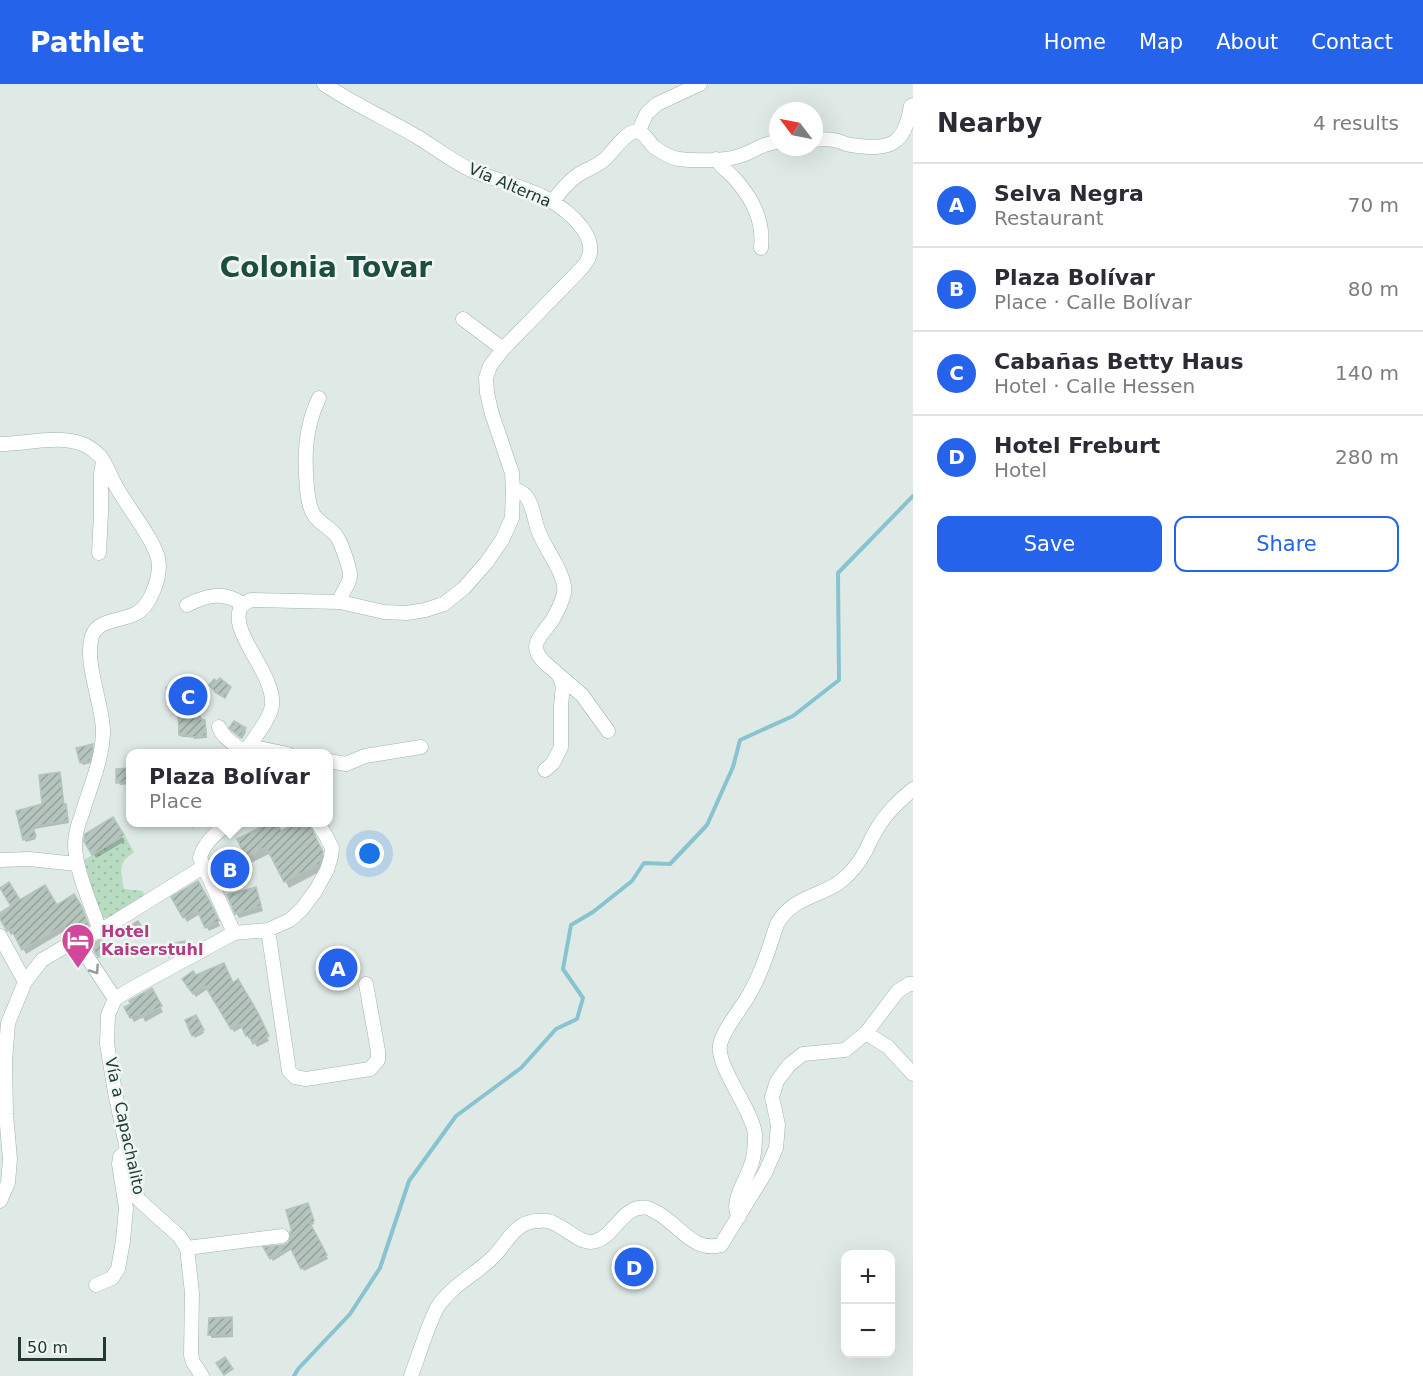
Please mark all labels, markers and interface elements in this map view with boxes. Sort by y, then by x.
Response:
text: Pathlet [30,26,144,59]
text: Home [1044,30,1106,54]
text: Map [1139,30,1183,54]
text: About [1216,30,1278,54]
text: Contact [1311,30,1393,54]
north arrow [769,102,823,156]
text: Nearby [937,108,1042,138]
text: 4 results [1313,111,1399,135]
street label: Vía Alterna [466,159,554,211]
text: Selva Negra [994,181,1144,206]
text: A [949,193,964,217]
text: 70 m [1348,193,1399,217]
text: Restaurant [994,206,1104,230]
district label: Colonia Tovar [220,251,432,284]
text: Plaza Bolívar [994,265,1155,290]
text: B [949,277,964,301]
text: 80 m [1348,277,1399,301]
text: Place · Calle Bolívar [994,290,1192,314]
text: Cabañas Betty Haus [994,349,1244,374]
text: C [949,361,964,385]
text: 140 m [1335,361,1399,385]
text: Hotel · Calle Hessen [994,374,1195,398]
text: Hotel Freburt [994,433,1160,458]
text: D [948,445,965,469]
text: 280 m [1335,445,1399,469]
text: Hotel [994,458,1047,482]
button: Save [937,516,1162,572]
button: Share [1174,516,1399,572]
pin: C [168,674,207,718]
popup [126,749,333,827]
text: Plaza Bolívar [149,764,310,789]
text: Place [149,789,202,813]
your location [355,839,384,868]
pin: B [210,846,250,892]
hotel icon: Hotel Kaiserstuhl [60,922,96,969]
place label: Hotel Kaiserstuhl [101,922,203,959]
pin: A [318,946,358,990]
one-way arrow [88,963,99,974]
street label: Vía a Capachalito [101,1056,149,1196]
pin: D [614,1244,654,1290]
map controls [841,1250,895,1358]
button: + [841,1250,895,1304]
button: − [841,1304,895,1358]
scale bar [18,1334,106,1362]
text: 50 m [27,1338,68,1357]

